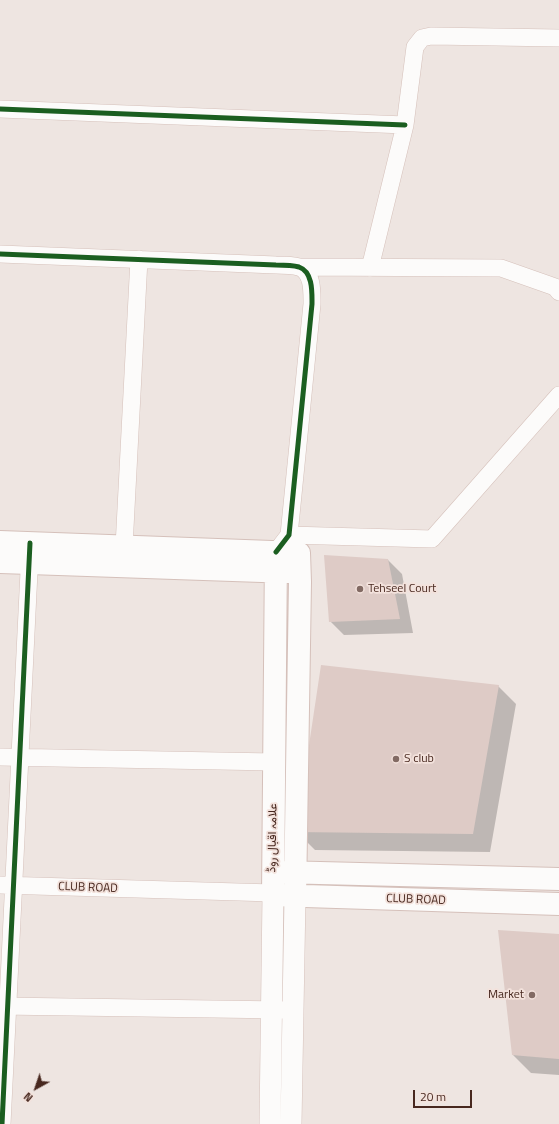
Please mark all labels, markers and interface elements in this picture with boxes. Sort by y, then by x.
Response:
place label: Tehseel Court [368,582,436,596]
marker: Tehseel Court [355,584,365,594]
place label: S club [404,752,434,766]
marker: S club [391,754,401,764]
street label: علامہ اقبال روڈ [265,803,281,873]
street label: CLUB ROAD [58,880,118,896]
street label: CLUB ROAD [386,892,446,908]
place label: Market [488,988,524,1002]
marker: Market [527,990,537,1000]
north arrow [16,1068,56,1108]
scale bar [415,1082,474,1108]
text: 20 m [420,1087,446,1106]
text: N [20,1089,36,1106]

